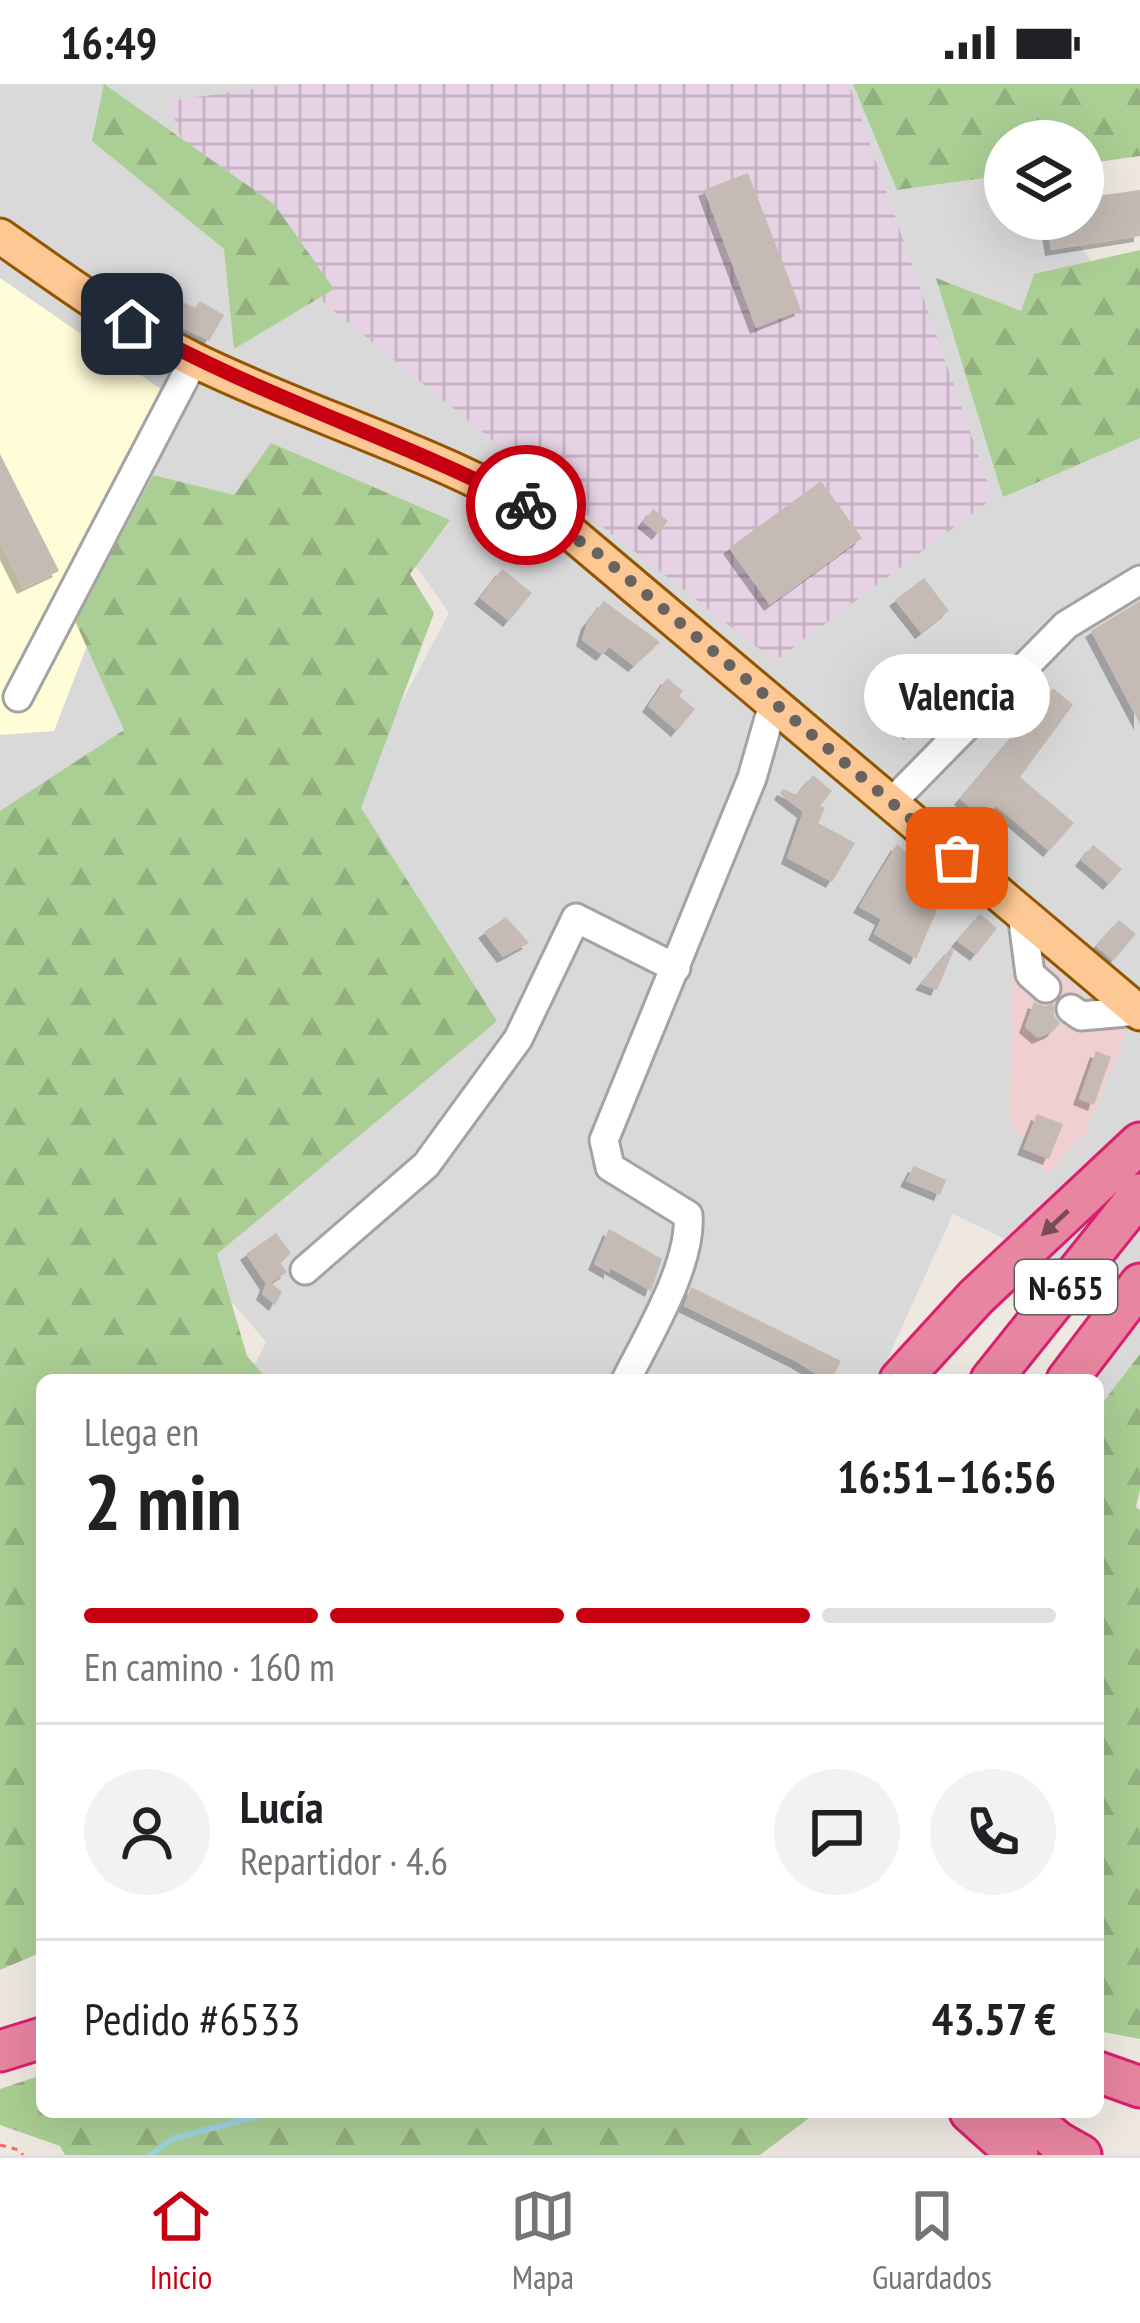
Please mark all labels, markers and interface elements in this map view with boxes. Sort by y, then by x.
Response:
text: 16:49 [60,13,157,71]
map controls [984,120,1104,240]
button: layers [984,120,1104,240]
pin [81,273,183,375]
icon: home [99,291,165,357]
courier [466,445,586,565]
icon: bike [493,472,559,538]
callout: Valencia [864,654,1050,738]
text: Valencia [899,670,1015,721]
pin [906,807,1008,909]
icon: bag [924,825,990,891]
one-way arrow [1040,1209,1069,1237]
road number: N-655 [1015,1260,1117,1314]
text: Llega en [84,1406,199,1457]
text: 16:51–16:56 [837,1447,1056,1505]
text: 2 min [84,1451,242,1552]
text: En camino · 160 m [84,1641,335,1692]
button: person [84,1769,210,1895]
button: chat [774,1769,900,1895]
button: phone [930,1769,1056,1895]
text: Lucía [240,1777,324,1835]
text: Repartidor · 4.6 [240,1835,448,1886]
text: Pedido #6533 [84,1989,301,2047]
text: 43.57 € [932,1989,1056,2047]
tab: Inicio [148,2183,214,2298]
tab: Mapa [510,2183,576,2298]
tab: Guardados [872,2183,992,2298]

